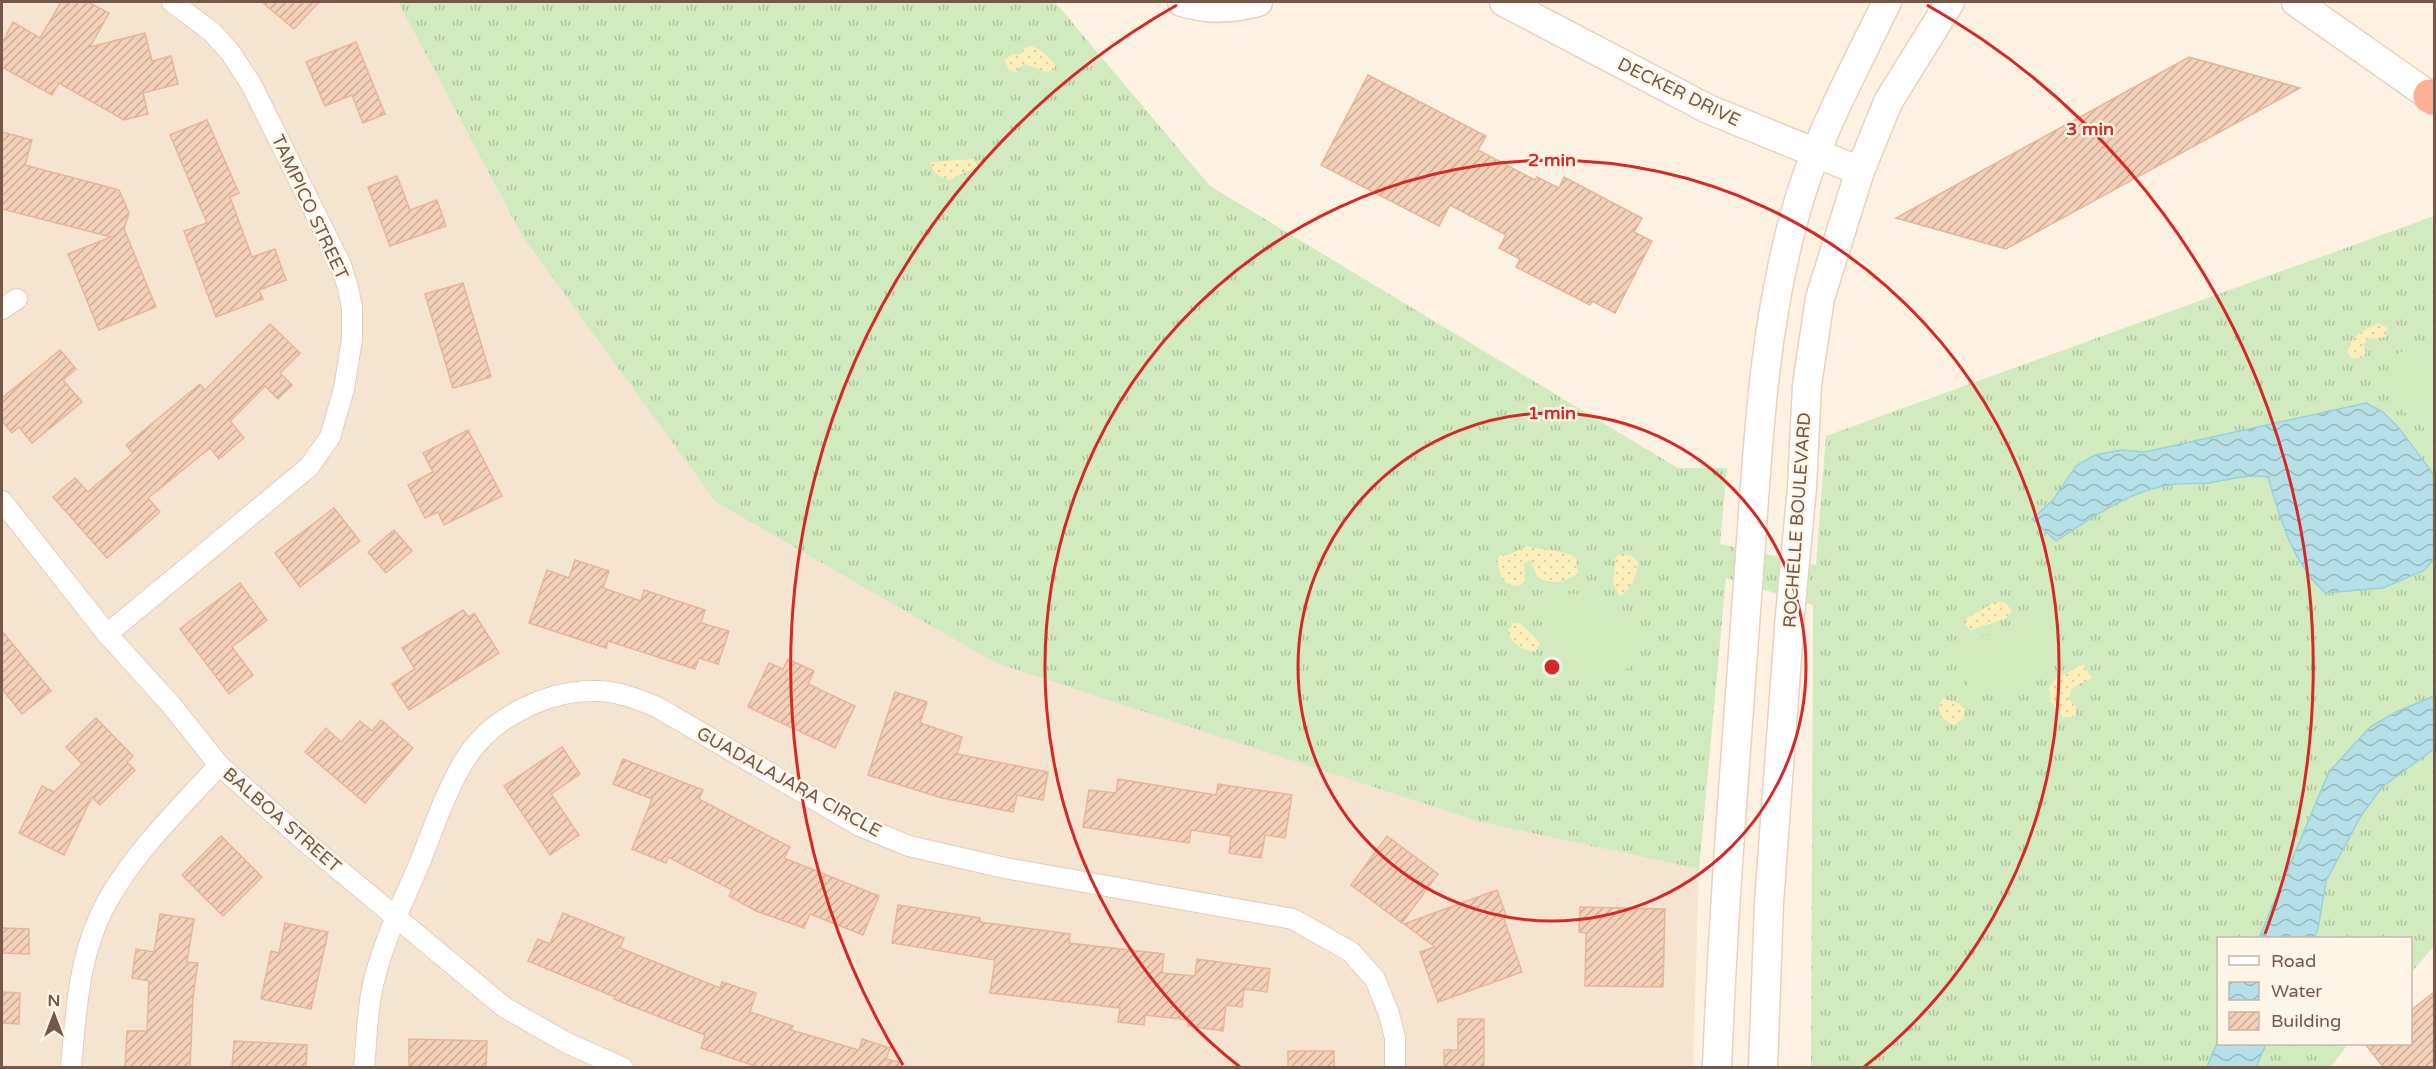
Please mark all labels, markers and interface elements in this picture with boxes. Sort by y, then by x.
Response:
street label: DECKER DRIVE [1614,53,1744,131]
text: 3 min [2066,118,2114,140]
street label: TAMPICO STREET [267,131,353,283]
text: 2 min [1528,149,1576,171]
text: 1 min [1528,402,1576,424]
street label: ROCHELLE BOULEVARD [1778,412,1816,628]
centre of rings [1542,657,1562,677]
street label: GUADALAJARA CIRCLE [693,722,885,842]
street label: BALBOA STREET [218,763,346,877]
legend [2217,937,2412,1045]
text: Road [2271,950,2316,972]
text: Water [2271,980,2322,1002]
north arrow [24,985,84,1045]
text: N [48,991,60,1011]
text: Building [2271,1010,2341,1032]

